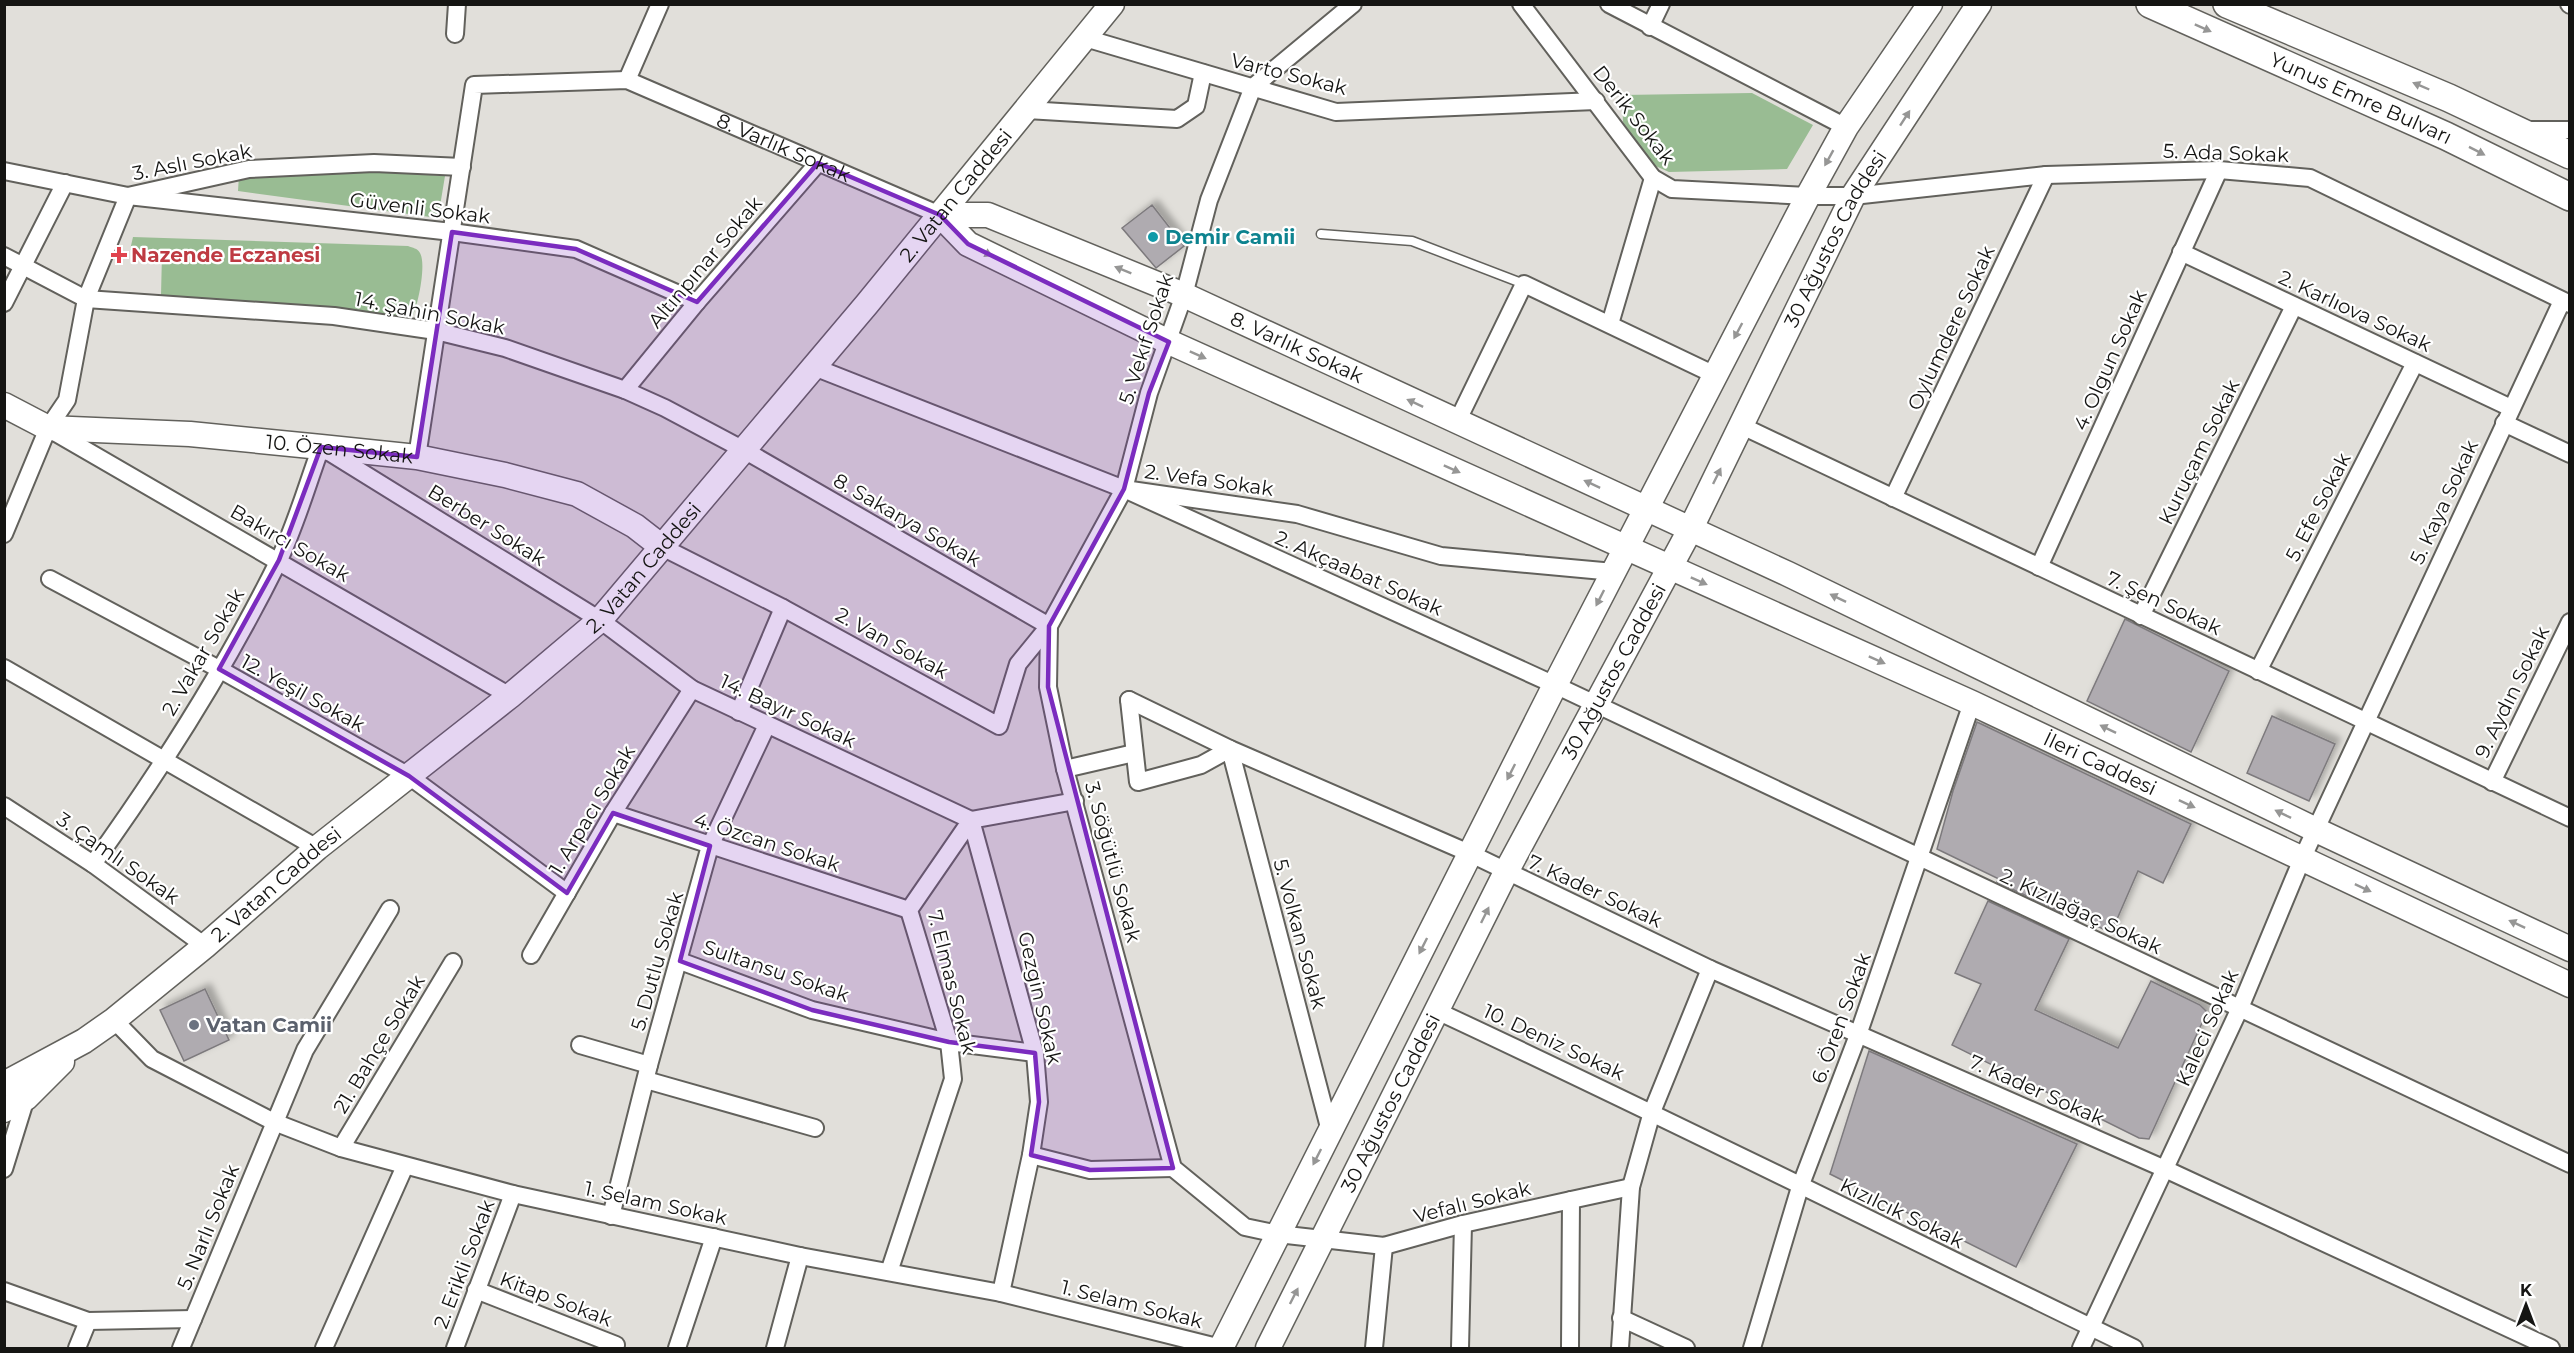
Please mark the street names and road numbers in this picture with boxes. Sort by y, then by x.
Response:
street label: Yunus Emre Bulvarı [2266,47,2456,149]
street label: Varto Sokak [1228,48,1350,100]
street label: Derik Sokak [1588,61,1680,169]
street label: 8. Varlık Sokak [713,108,854,187]
street label: 2. Vatan Caddesi [894,124,1017,267]
street label: 3. Aslı Sokak [130,139,254,185]
street label: 5. Ada Sokak [2163,139,2289,167]
street label: 30 Ağustos Caddesi [1779,146,1892,331]
street label: Güvenli Sokak [348,187,492,229]
street label: Altınpınar Sokak [643,191,767,333]
street label: Oylumdere Sokak [1902,242,2000,414]
street label: 2. Karlıova Sokak [2275,265,2435,357]
street label: 5. Vekıf Sokak [1114,271,1178,407]
street label: 4. Olgun Sokak [2068,286,2152,434]
street label: 14. Şahin Sokak [353,287,507,339]
street label: 8. Varlık Sokak [1227,306,1367,388]
street label: Kuruçam Sokak [2153,375,2245,529]
street label: 10. Özen Sokak [265,430,414,469]
street label: 5. Kaya Sokak [2405,436,2483,568]
street label: 5. Efe Sokak [2280,449,2356,565]
street label: 2. Vefa Sokak [1143,459,1275,501]
street label: 8. Sakarya Sokak [829,468,985,572]
street label: Berber Sokak [424,479,550,571]
street label: 2. Vatan Caddesi [581,498,706,638]
street label: Bakırcı Sokak [226,499,354,587]
street label: 2. Akçaabat Sokak [1272,525,1446,621]
street label: 7. Şen Sokak [2103,566,2225,640]
street label: 30 Ağustos Caddesi [1557,579,1671,764]
street label: 2. Vakar Sokak [157,584,249,720]
street label: 2. Van Sokak [832,602,952,684]
street label: 9. Aydın Sokak [2470,622,2554,762]
street label: 12. Yeşil Sokak [237,649,369,737]
street label: 14. Bayır Sokak [716,669,860,753]
street label: İleri Caddesi [2040,726,2161,800]
street label: 1. Arpacı Sokak [544,741,640,879]
street label: 3. Söğütlü Sokak [1080,779,1146,945]
street label: 3. Çamlı Sokak [52,807,184,909]
street label: 4. Özcan Sokak [691,807,843,877]
street label: 2. Vatan Caddesi [206,822,346,947]
street label: 7. Kader Sokak [1524,849,1666,933]
street label: 5. Volkan Sokak [1268,856,1332,1012]
street label: 2. Kızılağaç Sokak [1996,863,2166,959]
street label: 5. Dutlu Sokak [626,889,688,1033]
street label: 7. Elmas Sokak [923,908,981,1056]
street label: Gezgin Sokak [1013,929,1067,1067]
street label: Sultansu Sokak [700,935,852,1007]
street label: 6. Ören Sokak [1806,949,1876,1087]
street label: Kaleci Sokak [2171,966,2243,1090]
street label: 21. Bahçe Sokak [328,970,430,1118]
street label: 10. Deniz Sokak [1480,999,1628,1085]
street label: 30 Ağustos Caddesi [1336,1010,1445,1196]
street label: 7. Kader Sokak [1966,1050,2108,1131]
street label: 5. Narlı Sokak [172,1161,244,1293]
street label: Kızılcık Sokak [1836,1173,1968,1253]
street label: 1. Selam Sokak [583,1176,729,1230]
street label: Vefalı Sokak [1411,1176,1533,1228]
street label: 2. Erikli Sokak [428,1196,500,1332]
street label: Kitap Sokak [497,1267,615,1331]
street label: 1. Selam Sokak [1059,1275,1205,1333]

